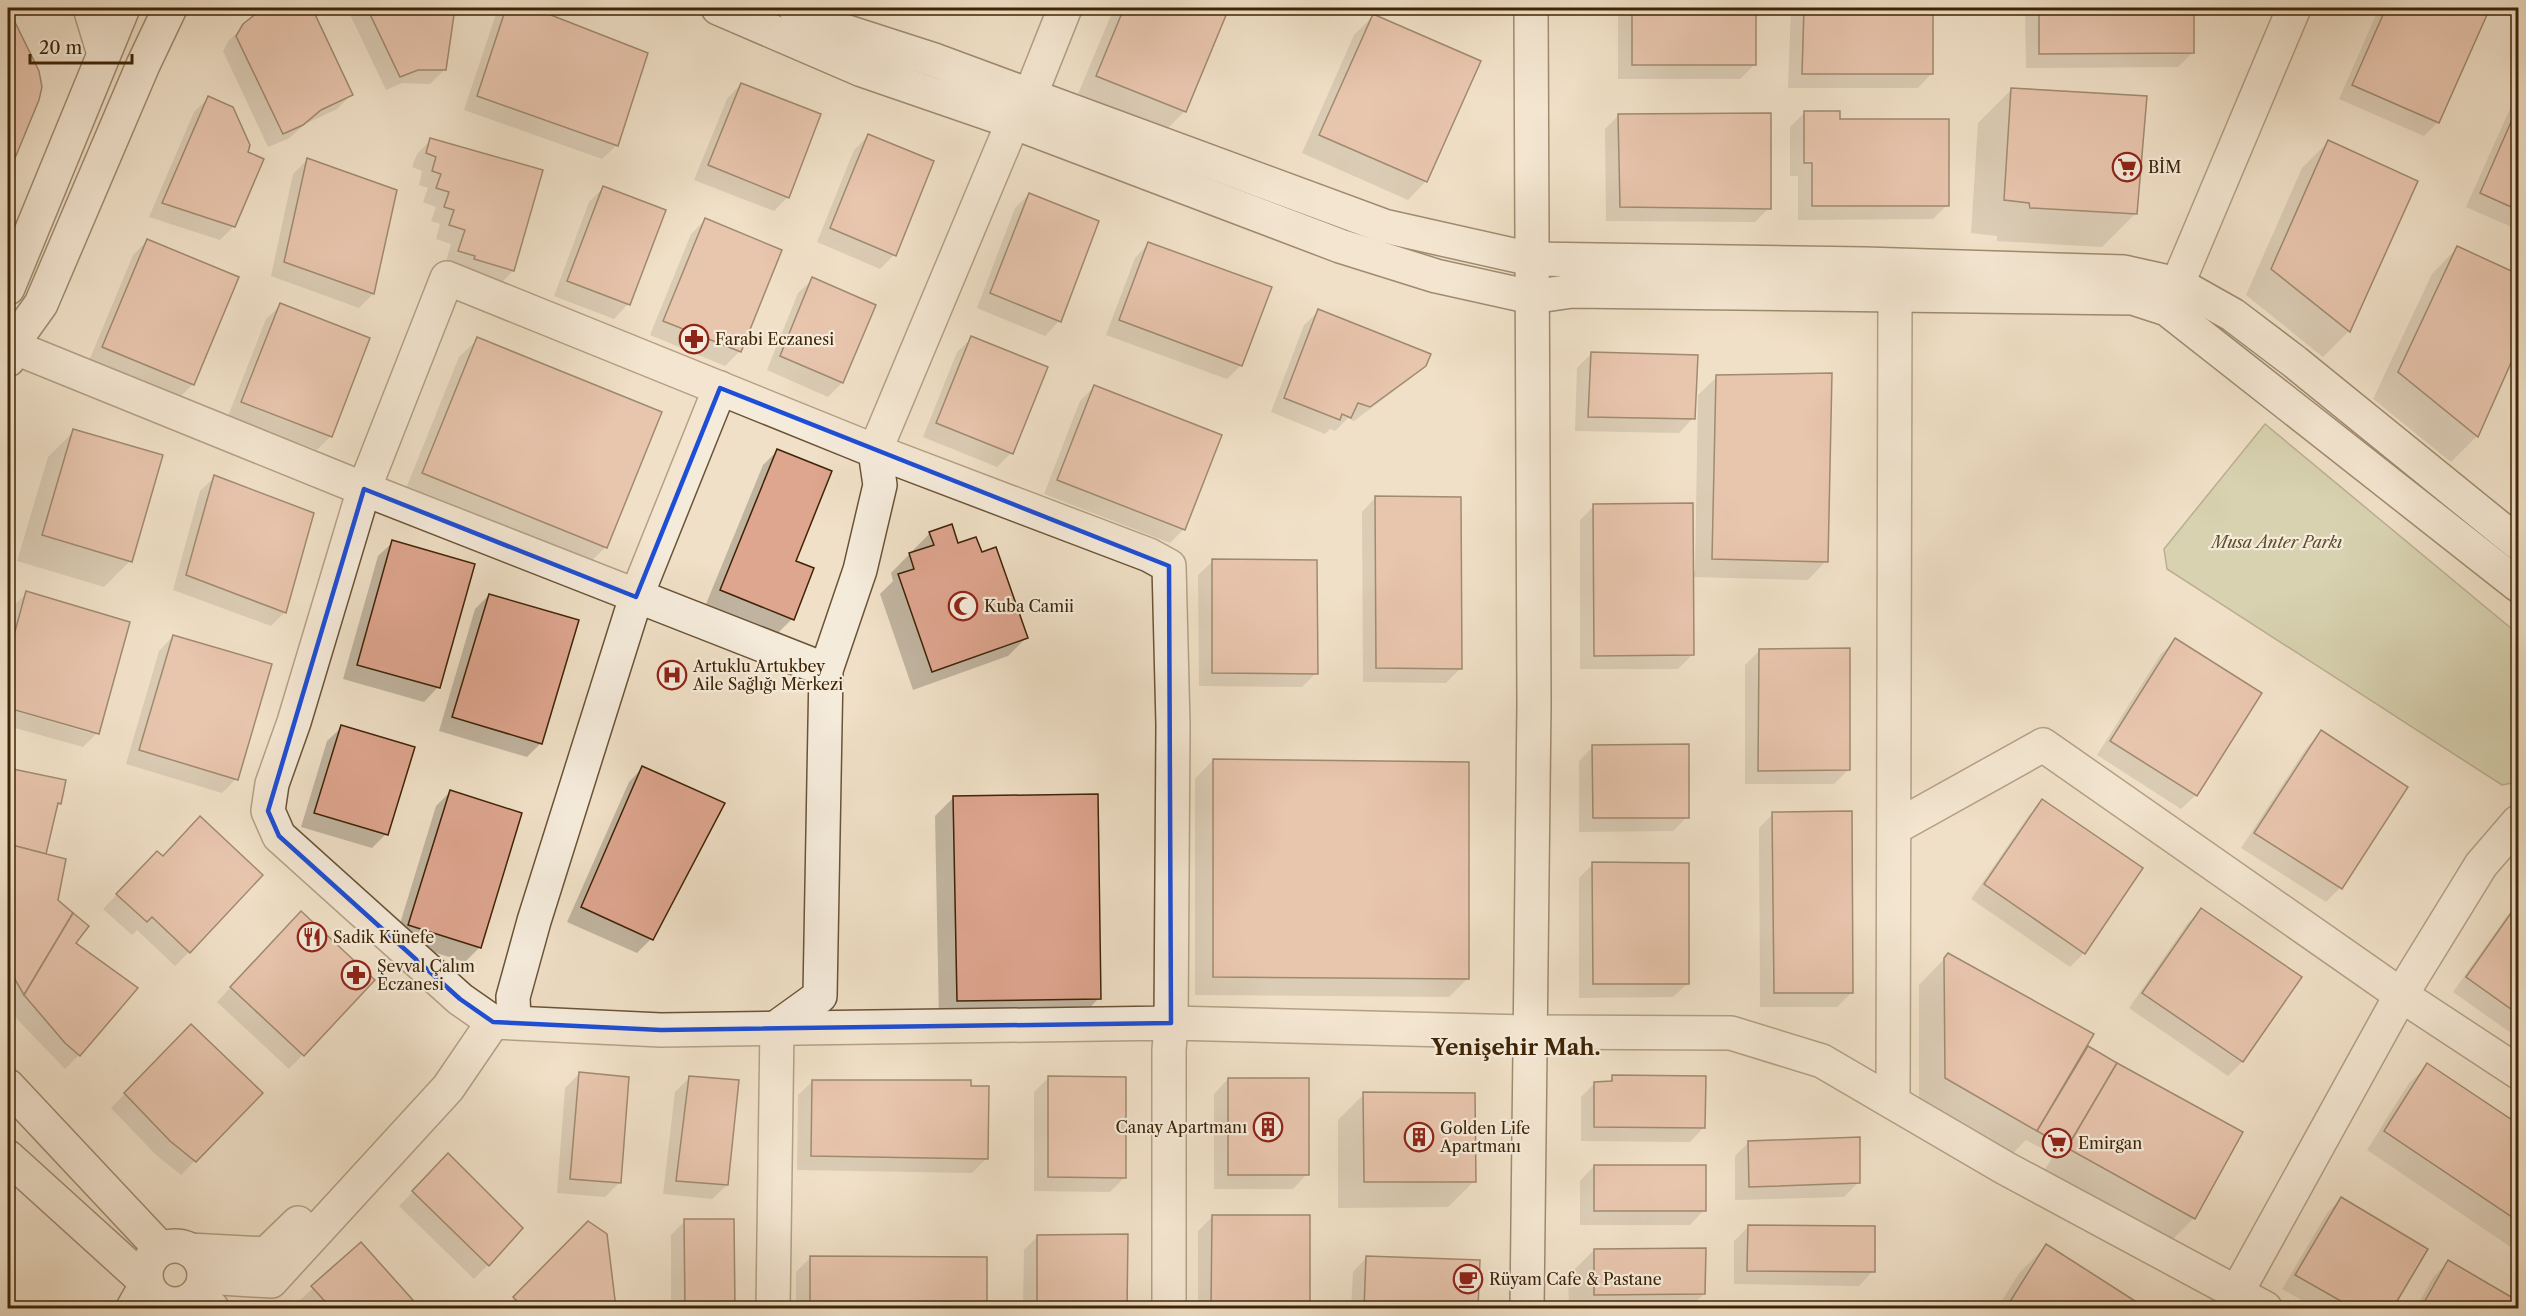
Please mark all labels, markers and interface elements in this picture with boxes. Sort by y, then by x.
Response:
scale bar [30,27,132,65]
text: 20 m [39,37,83,59]
supermarket icon: BİM [2111,151,2143,183]
place label: BİM [2148,157,2181,177]
pharmacy icon: Farabi Eczanesi [678,323,710,355]
place label: Farabi Eczanesi [715,329,834,349]
park label: Musa Anter Parkı [2210,532,2342,552]
mosque icon: Kuba Camii [947,590,979,622]
place label: Kuba Camii [984,596,1074,616]
place label: Artuklu Artukbey Aile Sağlığı Merkezi [692,656,843,694]
hospital icon: Artuklu Artukbey Aile Sağlığı Merkezi [656,659,688,691]
restaurant icon: Sadik Künefe [296,921,328,953]
place label: Sadik Künefe [333,927,434,947]
place label: Şevval Çalım Eczanesi [377,956,475,994]
pharmacy icon: Şevval Çalım Eczanesi [340,959,372,991]
district label: Yenişehir Mah. [1430,1034,1601,1061]
building icon: Canay Apartmanı [1252,1111,1284,1143]
place label: Canay Apartmanı [1115,1117,1247,1137]
place label: Golden Life Apartmanı [1439,1118,1530,1156]
building icon: Golden Life Apartmanı [1403,1121,1435,1153]
supermarket icon: Emirgan [2041,1127,2073,1159]
place label: Emirgan [2078,1133,2142,1153]
cafe icon: Rüyam Cafe & Pastane [1452,1263,1484,1295]
place label: Rüyam Cafe & Pastane [1489,1269,1662,1289]

